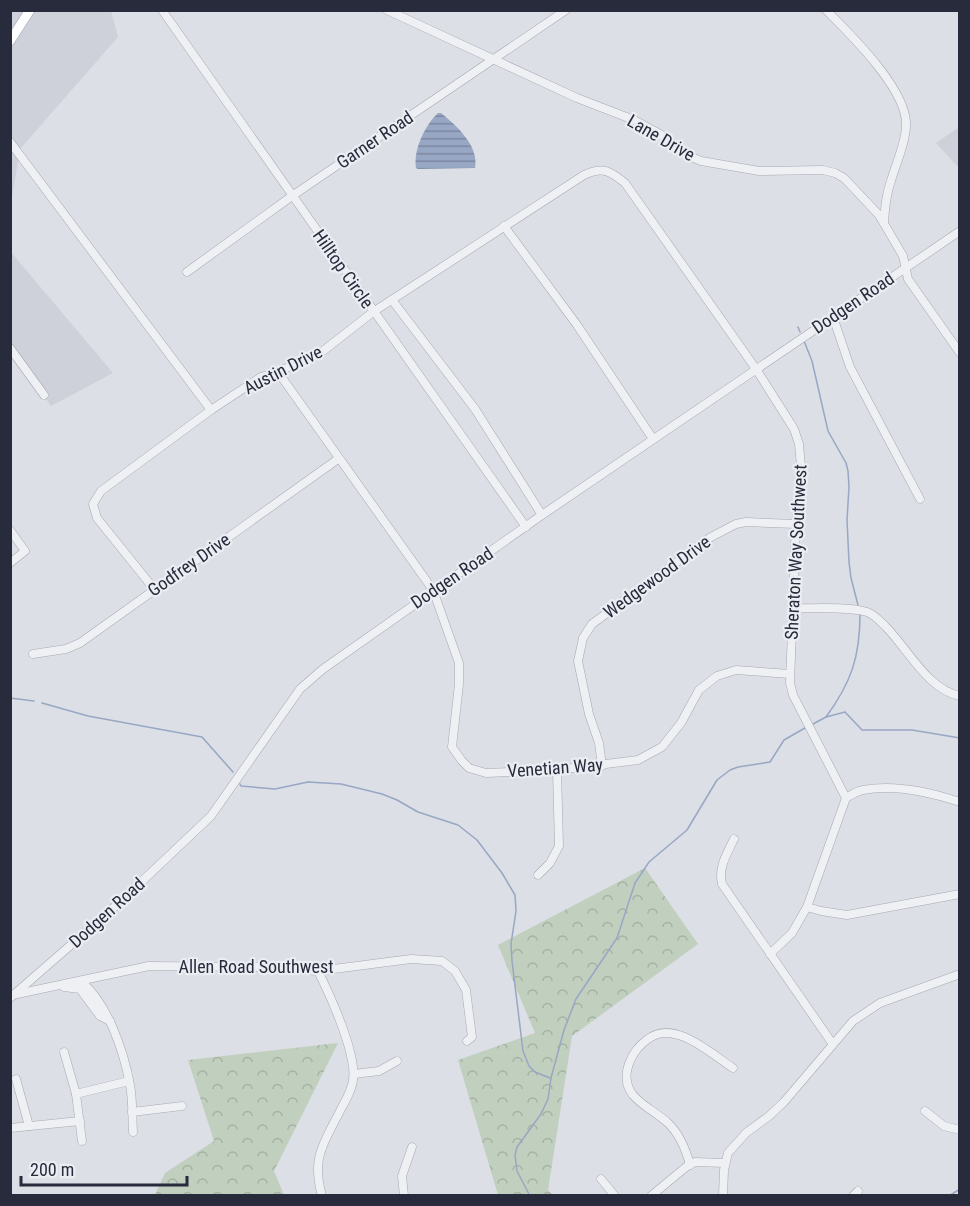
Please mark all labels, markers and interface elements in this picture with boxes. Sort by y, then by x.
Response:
street label: Garner Road [333,106,417,173]
street label: Lane Drive [624,110,699,165]
street label: Hilltop Circle [309,225,378,312]
street label: Dodgen Road [808,267,898,338]
street label: Austin Drive [240,341,326,398]
street label: Sheraton Way Southwest [780,464,811,640]
street label: Godfrey Drive [144,529,234,601]
street label: Wedgewood Drive [599,531,714,622]
street label: Dodgen Road [407,542,497,613]
street label: Venetian Way [507,754,604,781]
street label: Dodgen Road [65,873,149,952]
street label: Allen Road Southwest [179,956,333,977]
scale bar [21,1149,188,1187]
text: 200 m [30,1159,74,1180]

